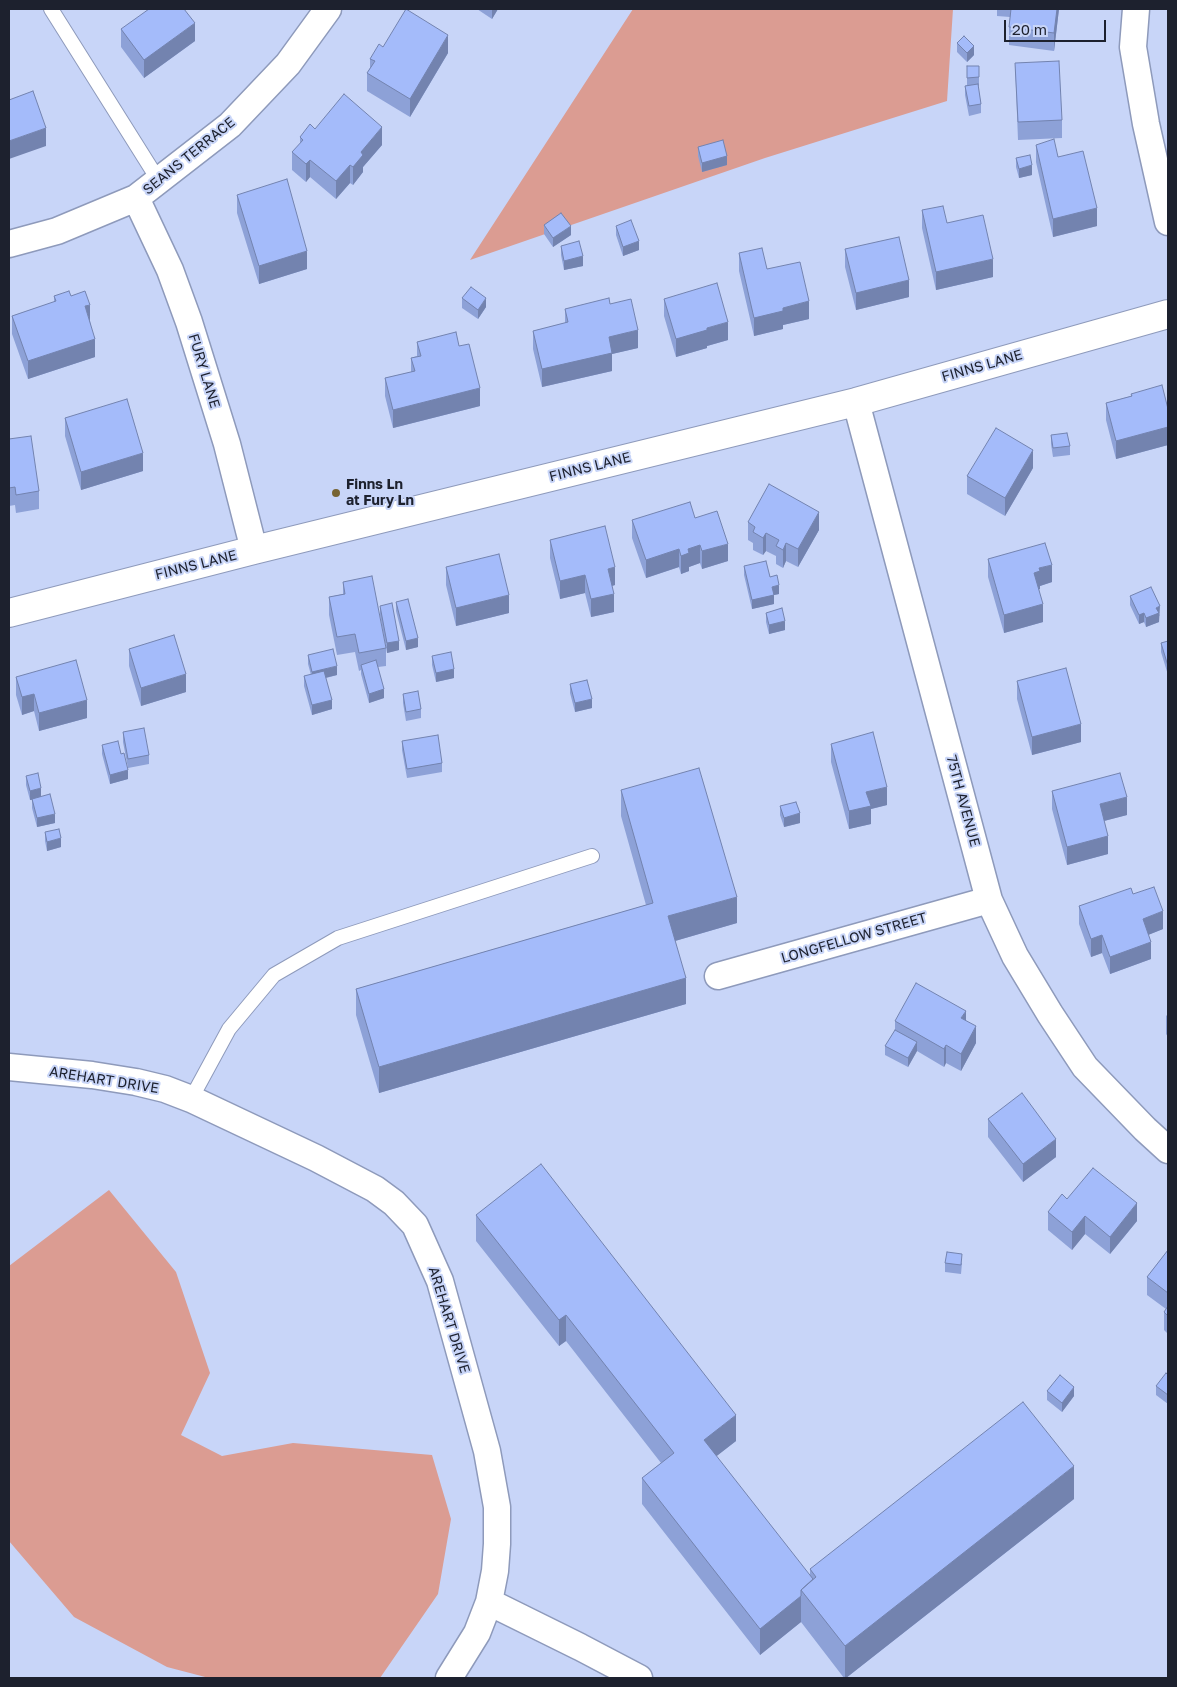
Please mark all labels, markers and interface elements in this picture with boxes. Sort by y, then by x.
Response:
scale bar [1007,10,1110,42]
text: 20 m [1012,20,1047,38]
street label: SEANS TERRACE [140,114,238,198]
street label: FURY LANE [185,332,223,410]
street label: FINNS LANE [940,346,1024,386]
street label: FINNS LANE [547,449,633,485]
place label: Finns Ln at Fury Ln [346,477,414,510]
marker: Finns Ln at Fury Ln [330,487,342,499]
street label: FINNS LANE [153,547,239,583]
street label: 75TH AVENUE [943,754,983,848]
street label: LONGFELLOW STREET [779,909,929,967]
street label: AREHART DRIVE [48,1063,160,1097]
street label: AREHART DRIVE [425,1265,473,1375]

